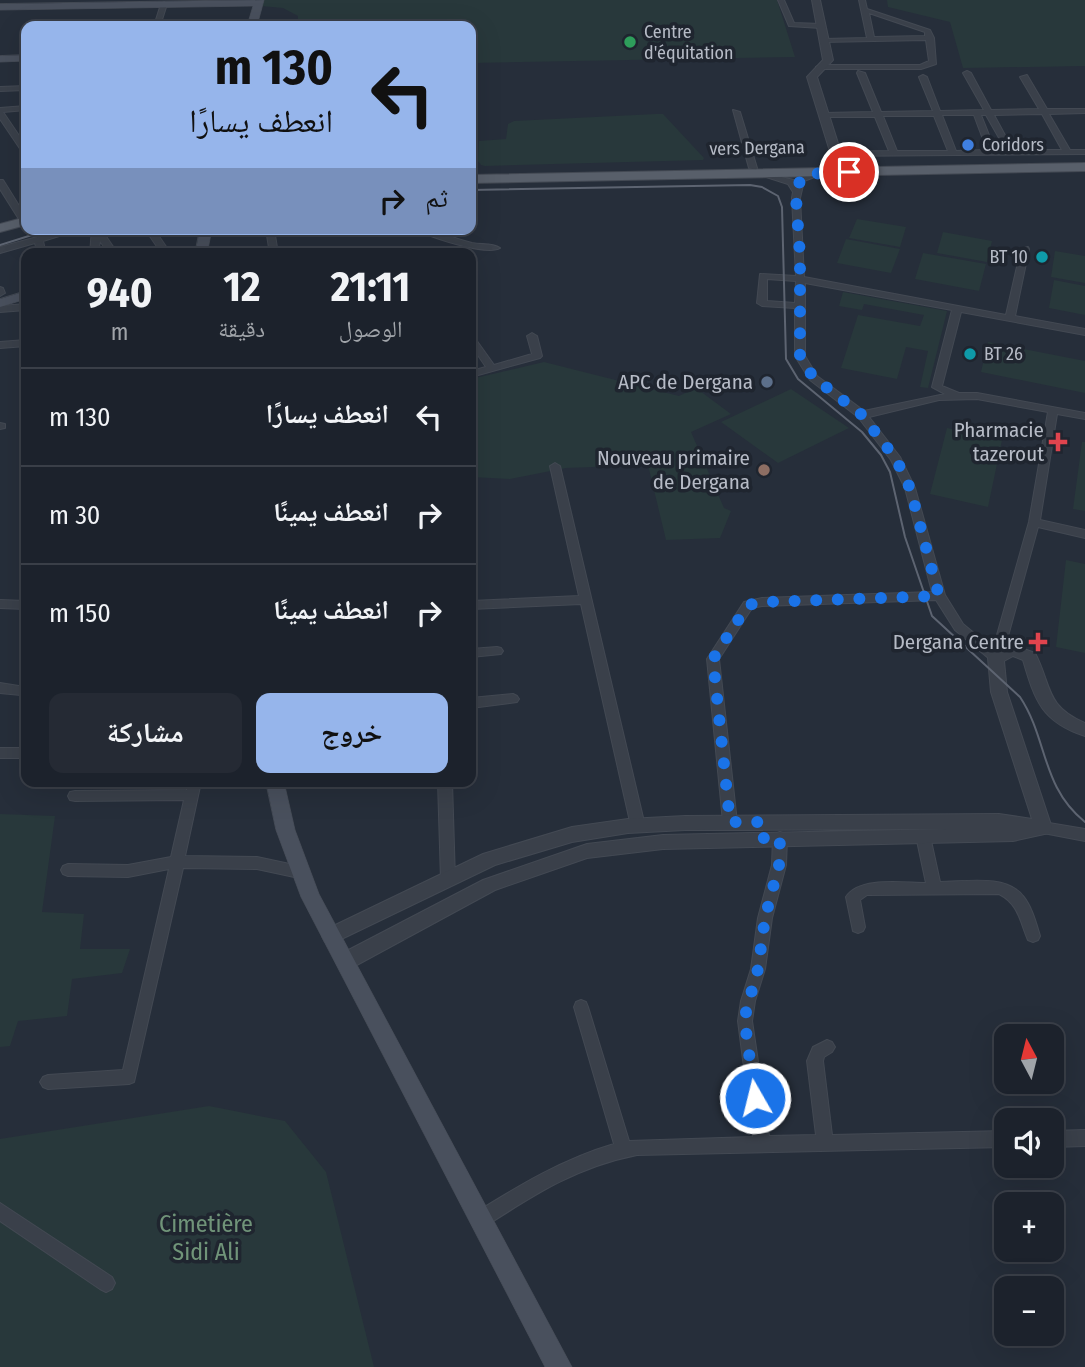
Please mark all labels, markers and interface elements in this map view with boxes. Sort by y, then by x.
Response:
place label: Centre d'équitation [644,21,734,64]
marker: Centre d'équitation [622,34,638,50]
text: 130 m [215,38,333,97]
icon: left [357,49,448,140]
text: انعطف يسارًا [189,102,333,140]
place label: Coridors [982,134,1044,156]
street label: vers Dergana [709,136,805,160]
marker: Coridors [960,137,976,153]
pin [819,142,879,202]
icon: arrive [830,153,868,191]
icon: right [373,182,411,220]
text: ثم [425,183,448,214]
place label: BT 10 [990,246,1028,268]
marker: BT 10 [1034,249,1050,265]
text: 12 [223,262,260,312]
text: 21:11 [331,262,410,312]
text: 940 [87,268,153,318]
text: دقيقة [218,315,265,343]
text: الوصول [339,315,402,343]
text: m [111,318,129,346]
place label: BT 26 [984,343,1023,365]
marker: BT 26 [962,346,978,362]
place label: APC de Dergana [618,369,753,395]
marker: APC de Dergana [759,374,775,390]
icon: left [410,398,448,436]
text: انعطف يسارًا [266,399,389,430]
text: 130 m [49,402,111,433]
place label: Pharmacie tazerout [954,417,1044,467]
marker: Pharmacie tazerout [1050,434,1066,450]
place label: Nouveau primaire de Dergana [597,445,750,495]
marker: Nouveau primaire de Dergana [756,462,772,478]
icon: right [410,496,448,534]
text: انعطف يمينًا [273,497,389,528]
text: 30 m [49,500,100,531]
icon: right [410,594,448,632]
text: انعطف يمينًا [273,595,389,626]
text: 150 m [49,598,111,629]
place label: Dergana Centre [893,629,1024,655]
marker: Dergana Centre [1030,634,1046,650]
button: مشاركة [49,693,242,773]
button: خروج [256,693,448,773]
north arrow [994,1024,1064,1094]
map controls [994,1024,1064,1346]
position arrow [718,1061,792,1135]
button: sound [994,1108,1064,1178]
button: + [994,1192,1064,1262]
park label: Cimetière Sidi Ali [159,1210,253,1266]
button: − [994,1276,1064,1346]

